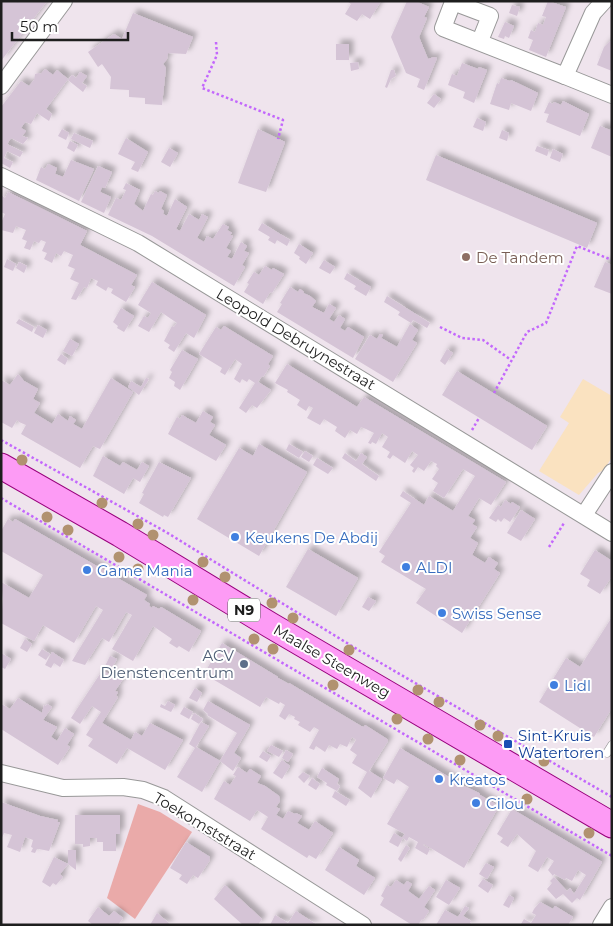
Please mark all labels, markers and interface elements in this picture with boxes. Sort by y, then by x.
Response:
scale bar [12,10,129,42]
text: 50 m [20,17,58,36]
place label: De Tandem [476,248,564,267]
marker: De Tandem [460,251,472,263]
street label: Leopold Debruynestraat [213,284,379,394]
place label: Keukens De Abdij [245,528,378,547]
marker: Keukens De Abdij [229,531,241,543]
place label: ALDI [416,558,453,577]
place label: Game Mania [97,561,193,580]
marker: ALDI [400,561,412,573]
marker: Game Mania [81,564,93,576]
road number: N9 [228,598,260,622]
place label: Swiss Sense [452,604,542,623]
marker: Swiss Sense [436,607,448,619]
street label: Maalse Steenweg [270,620,394,702]
place label: ACV Dienstencentrum [100,646,235,682]
marker: ACV Dienstencentrum [238,658,250,670]
place label: Lidl [564,676,591,695]
marker: Lidl [548,679,560,691]
place label: Sint-Kruis Watertoren [518,726,604,762]
marker: Sint-Kruis Watertoren [502,738,514,750]
place label: Kreatos [449,770,506,789]
marker: Kreatos [433,773,445,785]
street label: Toekomststraat [150,788,260,864]
place label: Cilou [486,794,524,813]
marker: Cilou [470,797,482,809]

